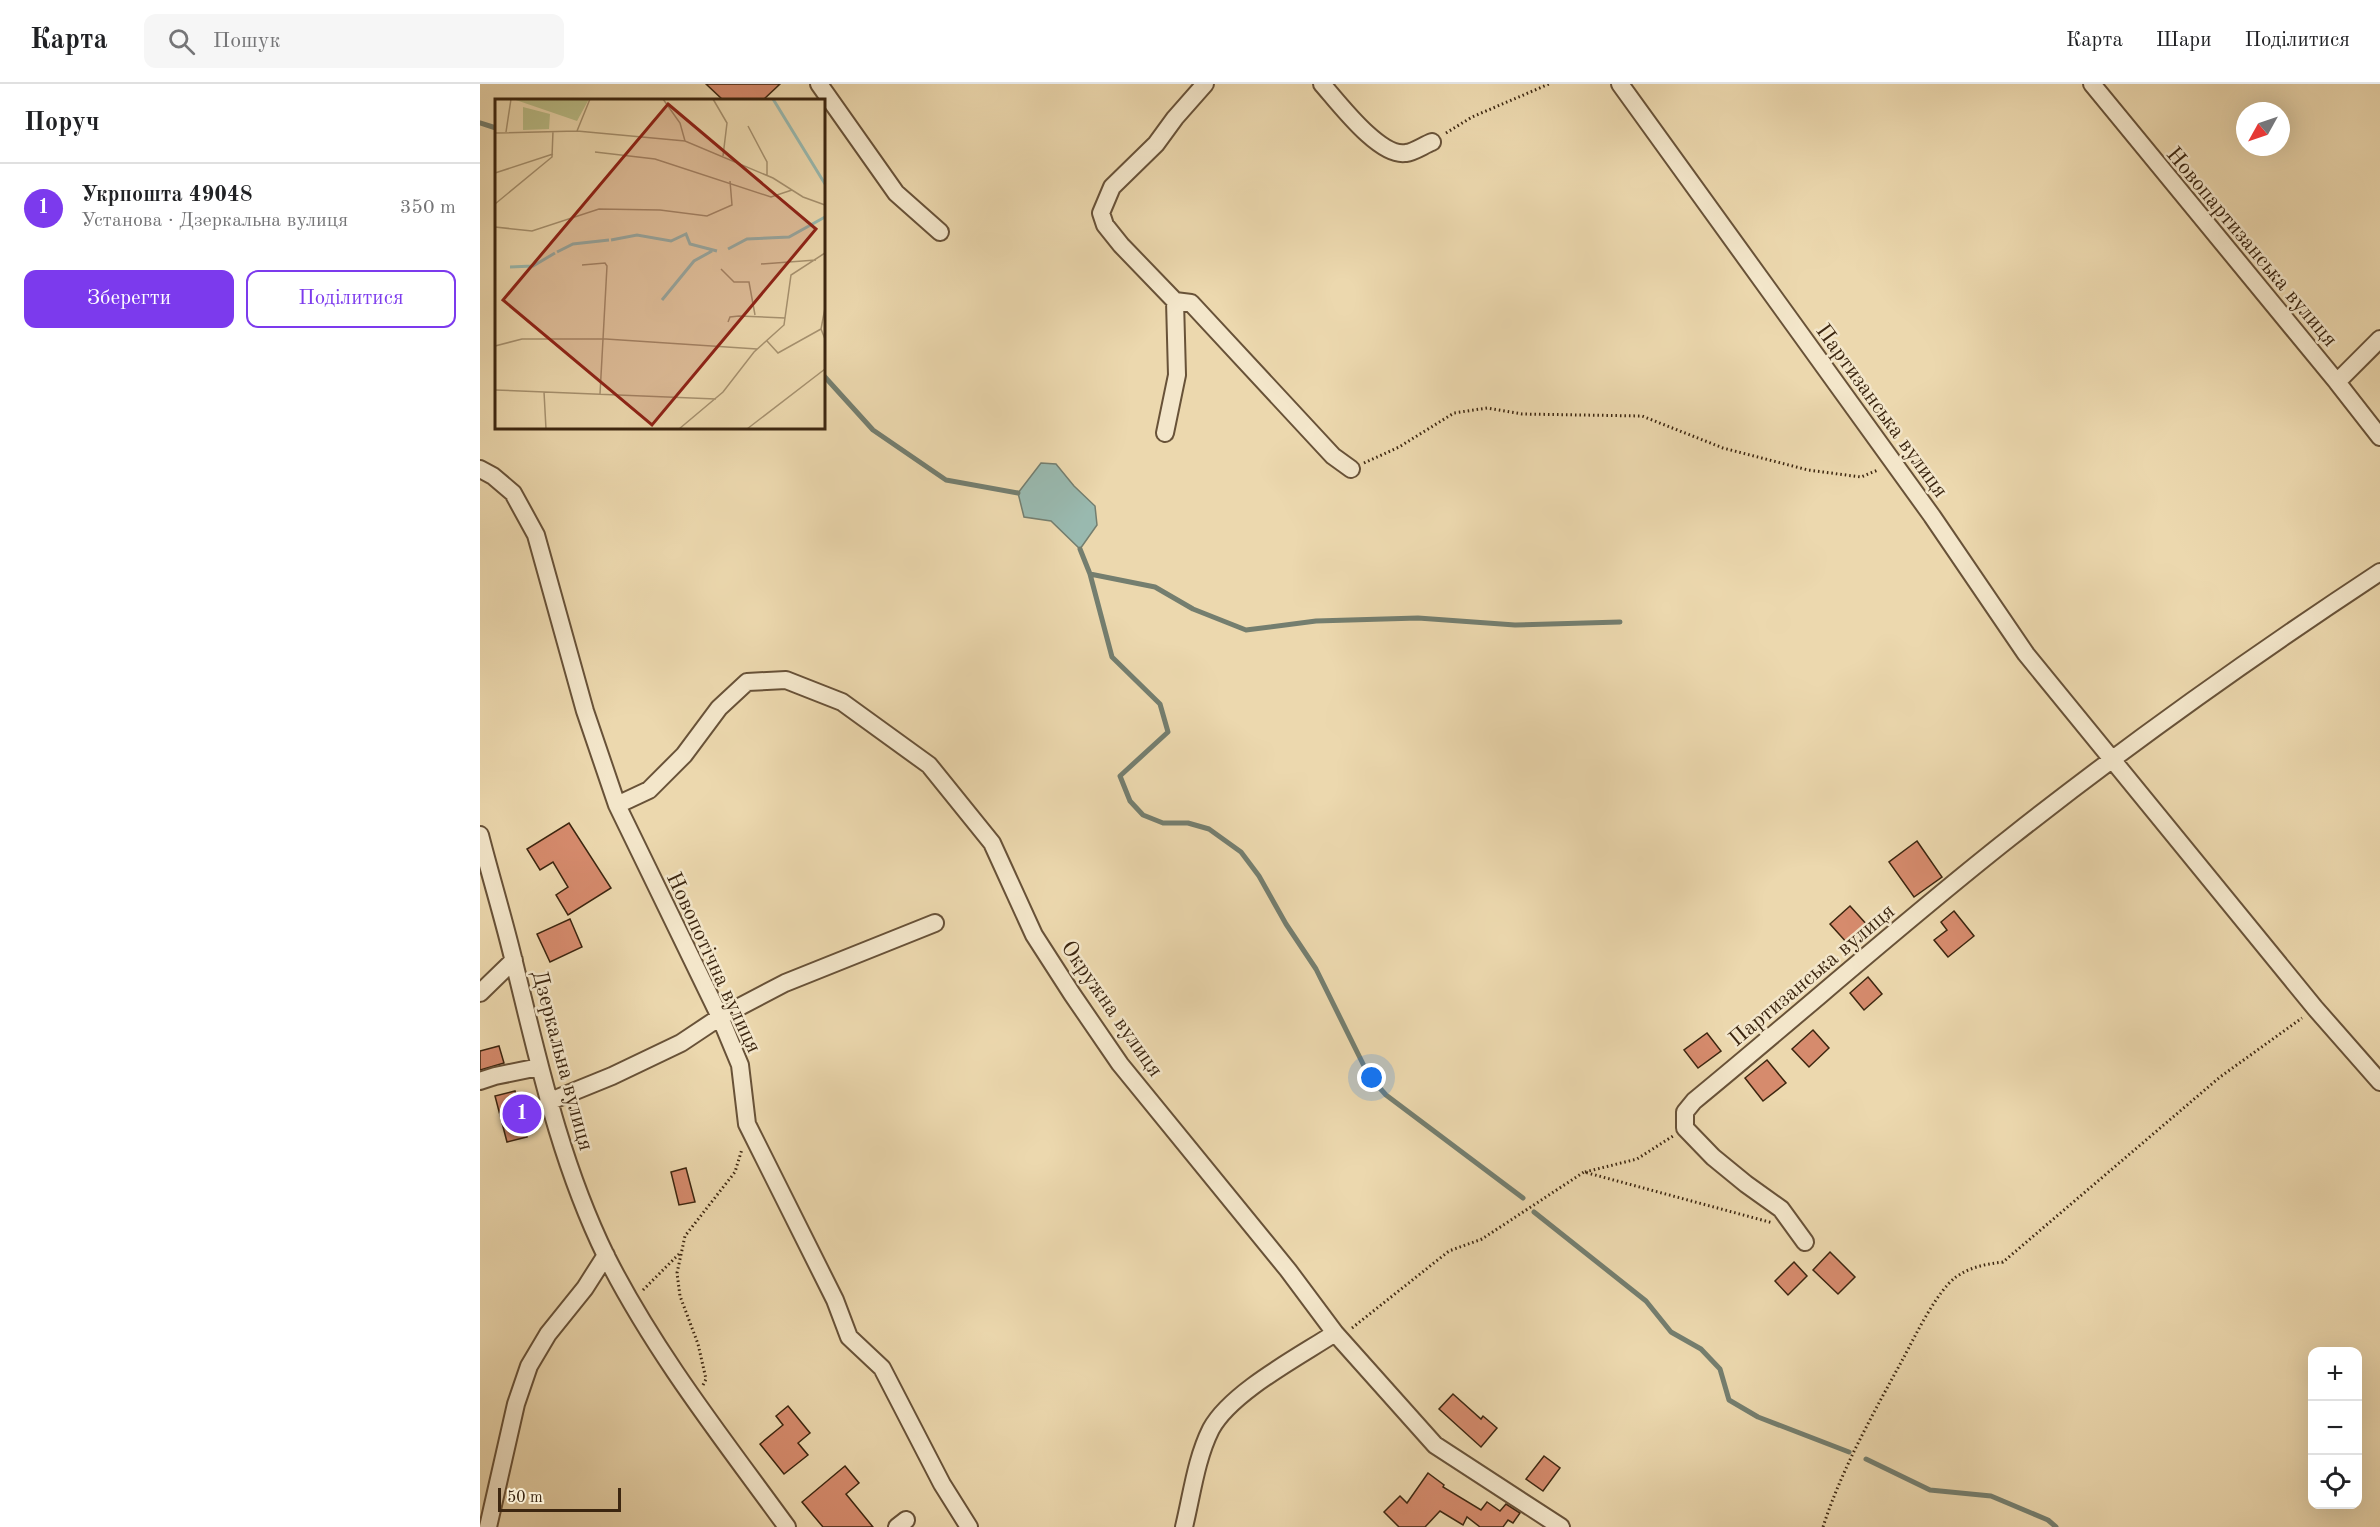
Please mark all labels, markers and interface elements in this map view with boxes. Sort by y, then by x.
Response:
search box [144,14,564,68]
icon: search [165,25,198,58]
text: Карта [30,27,108,55]
text: Пошук [213,30,281,52]
text: Карта [2066,30,2123,51]
text: Шари [2156,30,2211,51]
text: Поділитися [2244,30,2350,51]
inset map [495,99,825,429]
north arrow [2236,102,2290,156]
text: Поруч [24,110,100,136]
street label: Новопартизанська вулиця [2162,143,2341,351]
text: Укрпошта 49048 [81,184,253,206]
text: 1 [38,198,49,218]
text: 350 m [400,198,456,218]
text: Установа · Дзеркальна вулиця [81,211,348,231]
button: Зберегти [24,270,234,328]
button: Поділитися [246,270,456,328]
street label: Партизанська вулиця [1811,320,1952,502]
street label: Новопотічна вулиця [662,869,765,1057]
street label: Партизанська вулиця [1725,900,1899,1051]
street label: Окружна вулиця [1056,937,1166,1081]
street label: Дзеркальна вулиця [527,968,597,1153]
your location [1357,1063,1386,1092]
pin: 1 [502,1092,542,1136]
map controls [2308,1347,2362,1509]
button: + [2308,1347,2362,1401]
button: − [2308,1401,2362,1455]
button: locate [2308,1455,2362,1509]
scale bar [498,1485,621,1512]
text: 50 m [507,1490,543,1506]

